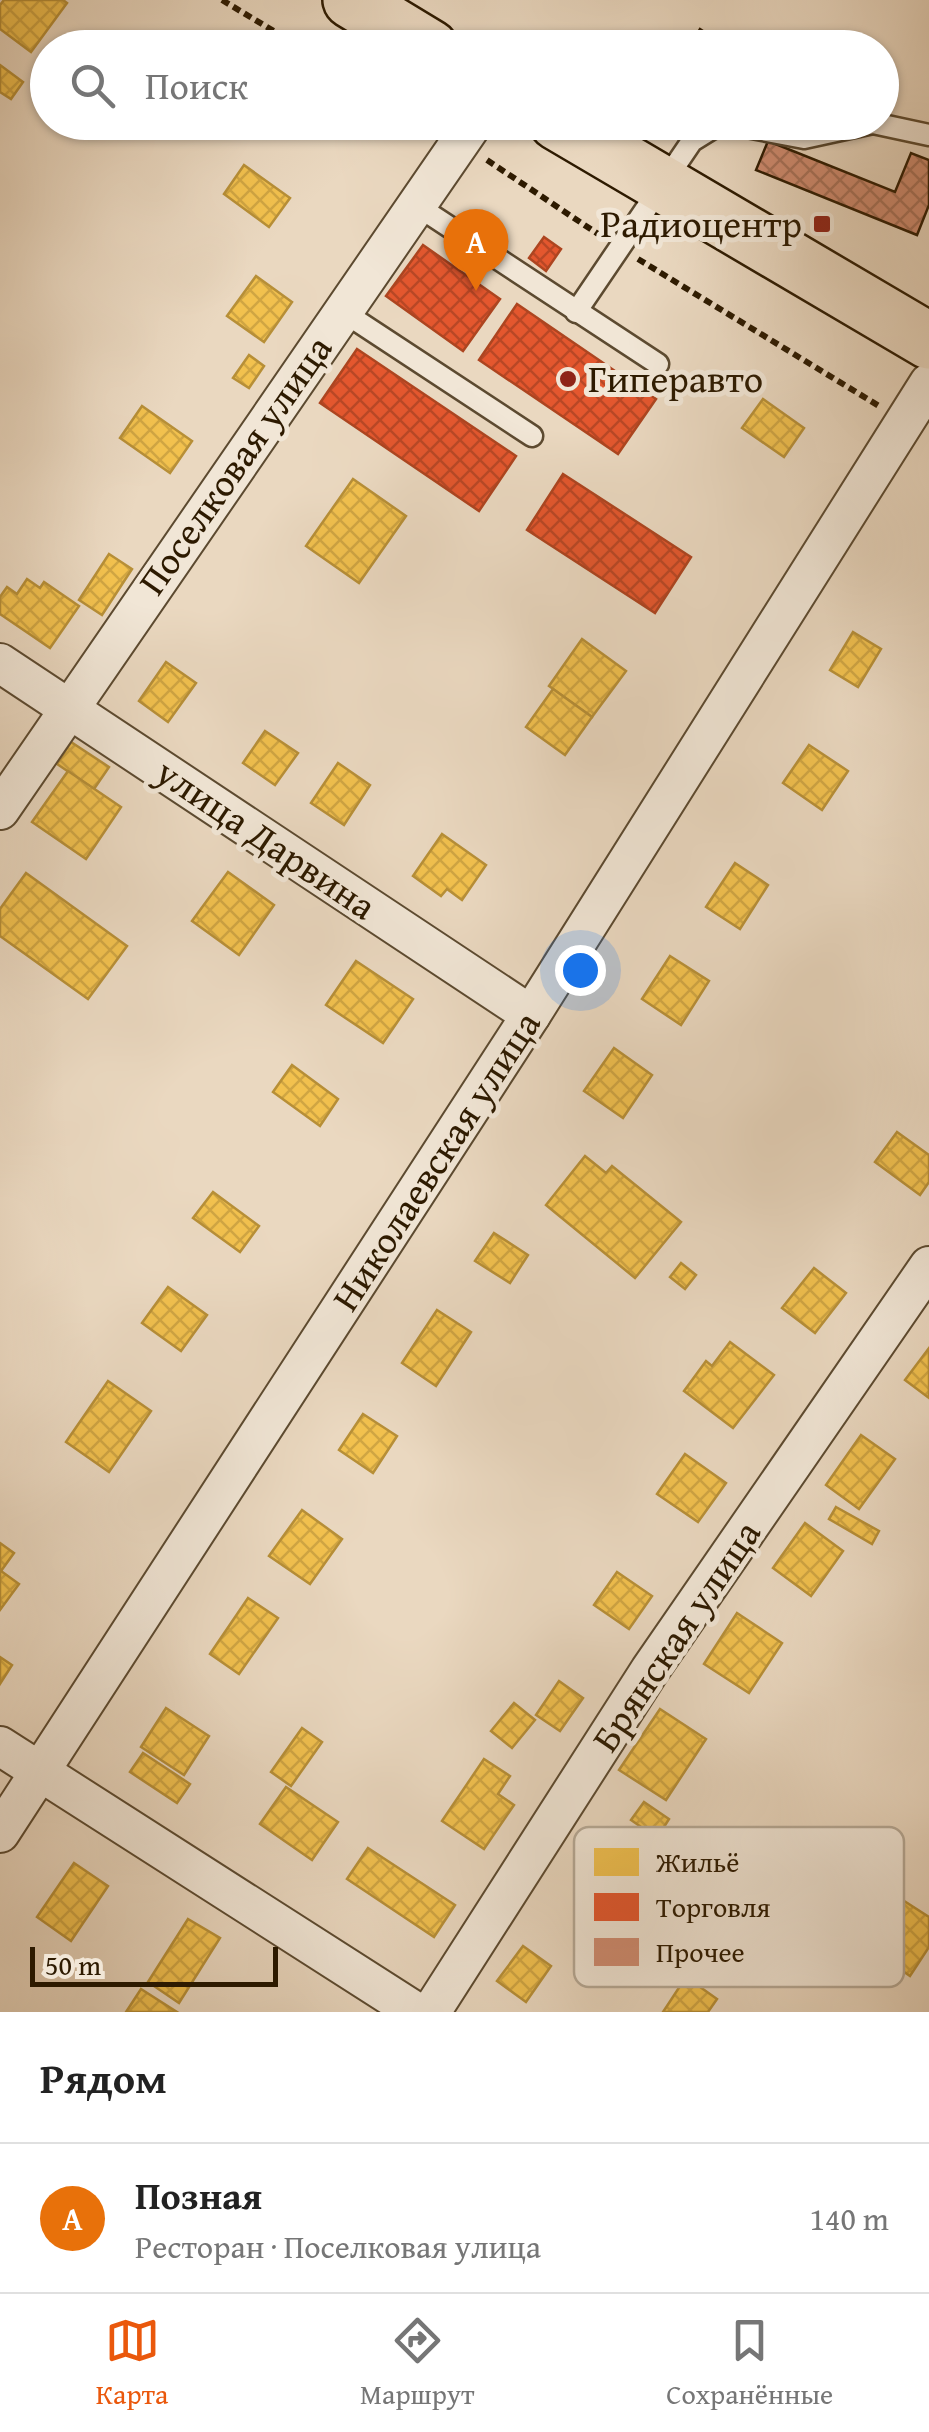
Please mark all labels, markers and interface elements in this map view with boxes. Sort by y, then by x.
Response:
search box [30,30,899,140]
text: Поиск [145,57,248,113]
icon: search [65,58,120,113]
place label: Радиоцентр [600,195,802,251]
pin: A [444,208,508,291]
marker: Радиоцентр [811,213,833,235]
street label: Поселковая улица [124,323,345,606]
place label: Гиперавто [588,350,763,406]
marker: Гиперавто [557,368,579,390]
street label: улица Дарвина [144,743,388,933]
your location [555,945,606,996]
street label: Николаевская улица [317,999,553,1321]
street label: Брянская улица [577,1509,773,1762]
legend [574,1827,904,1987]
text: Жильё [655,1841,739,1882]
text: Торговля [656,1886,770,1927]
text: Прочее [656,1931,745,1972]
scale bar [30,1942,278,1986]
text: 50 m [45,1944,101,1985]
text: Рядом [40,2047,167,2108]
text: Позная [135,2167,262,2223]
text: A [62,2195,83,2242]
text: 140 m [810,2195,889,2242]
text: Ресторан · Поселковая улица [135,2223,541,2270]
tab: Карта [96,2313,168,2414]
tab: Маршрут [360,2313,475,2414]
tab: Сохранённые [666,2313,833,2414]

